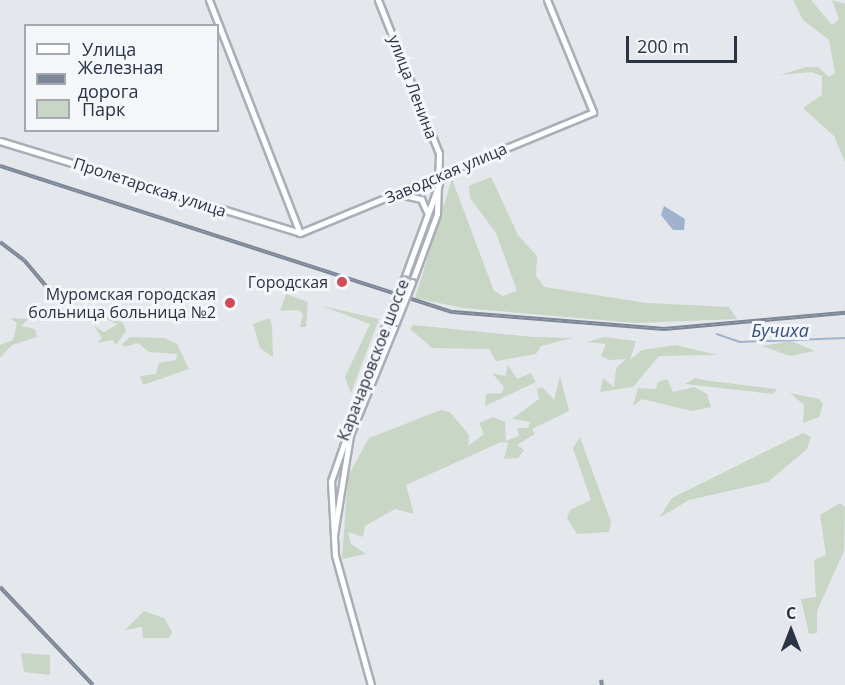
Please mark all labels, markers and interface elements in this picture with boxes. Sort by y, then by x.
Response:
legend [24,24,219,132]
scale bar [629,24,740,62]
street label: улица Ленина [384,32,442,142]
text: 200 m [637,34,689,58]
text: Улица [82,37,136,61]
text: Железная дорога [78,55,163,103]
text: Парк [82,97,125,121]
street label: Заводская улица [382,139,510,207]
street label: Пролетарская улица [71,153,229,221]
place label: Городская [248,272,328,292]
marker: Городская [333,273,351,291]
street label: Карачаровское шоссе [333,277,413,443]
place label: Муромская городская больница больница №2 [28,284,216,322]
marker: Муромская городская больница больница №2 [221,294,239,312]
water label: Бучиха [751,319,809,341]
north arrow [761,601,821,661]
text: С [786,602,796,624]

